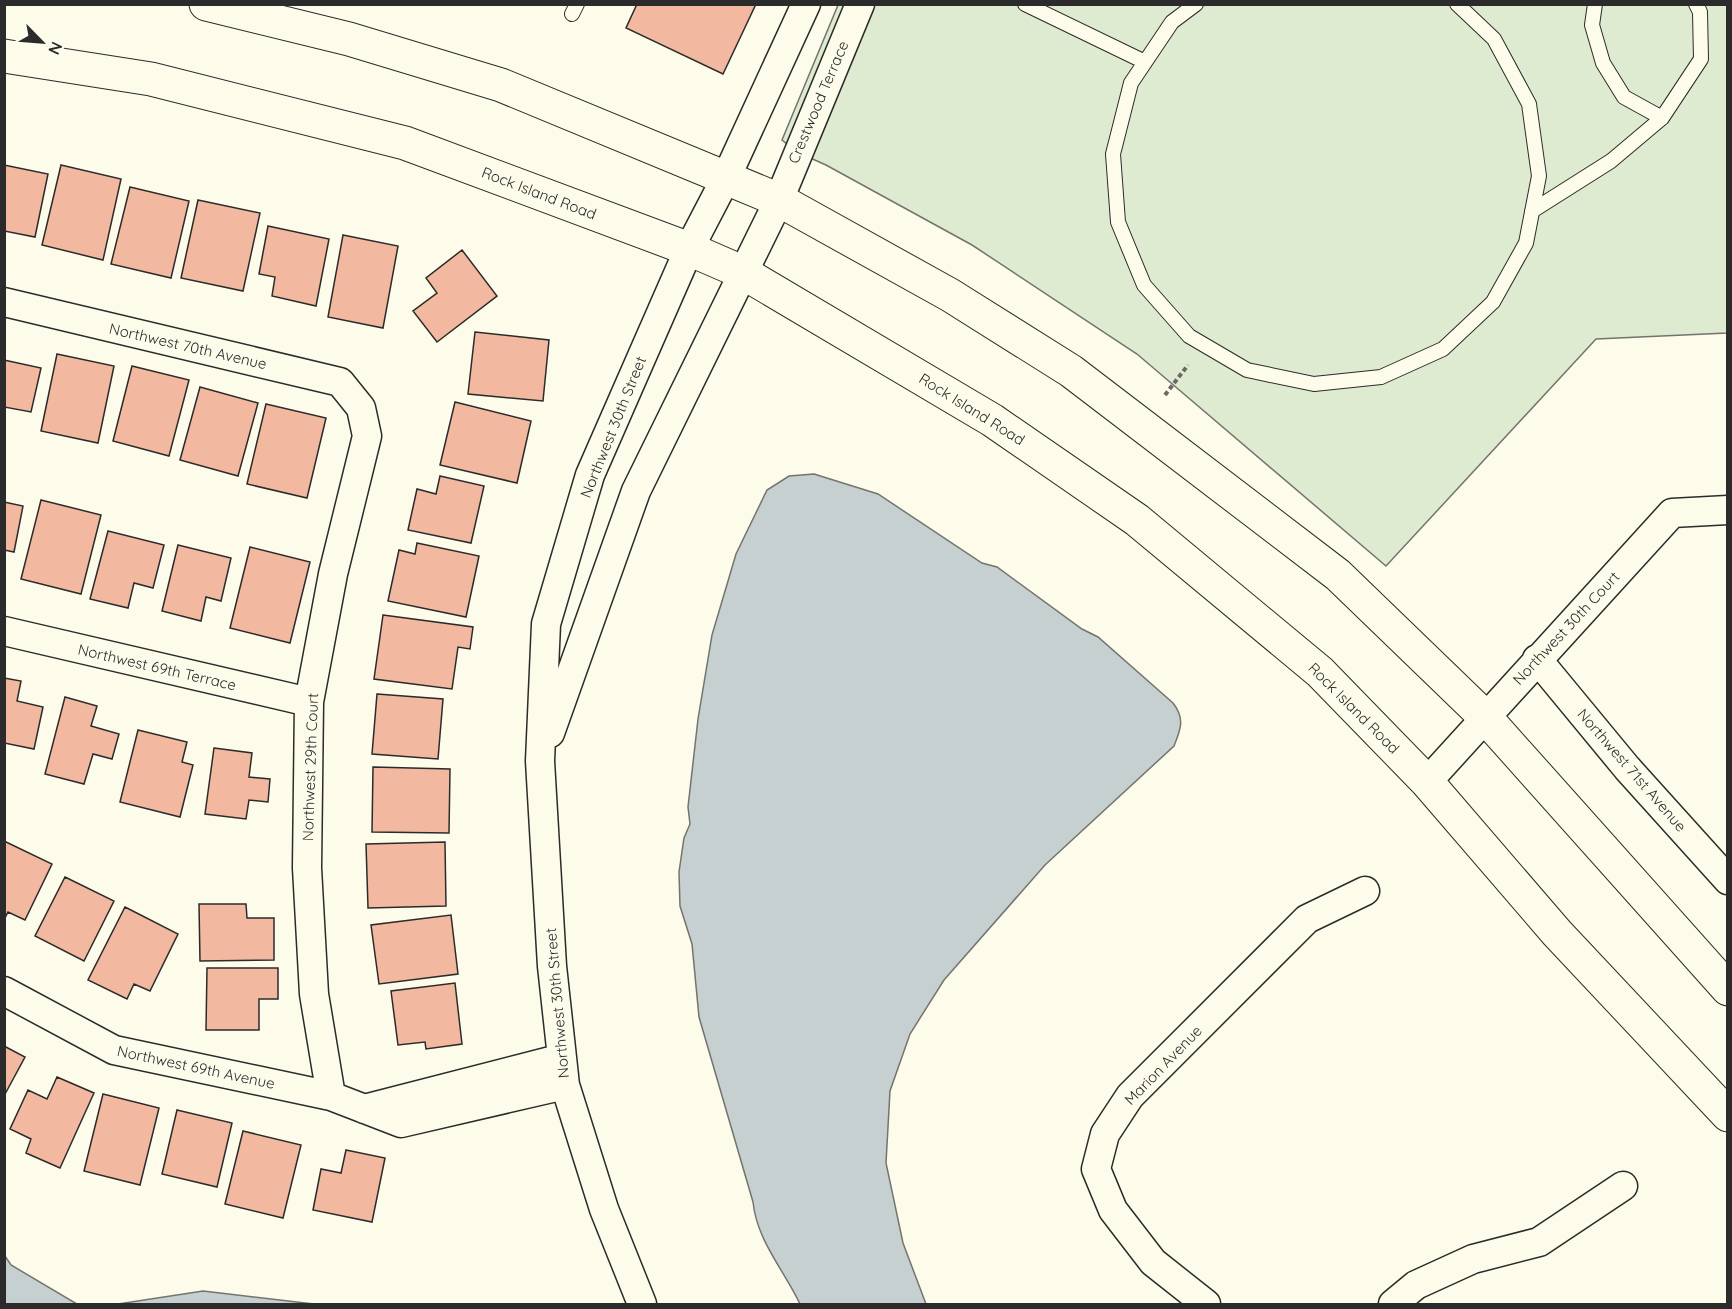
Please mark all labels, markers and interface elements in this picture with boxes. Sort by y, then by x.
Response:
north arrow [12,12,72,72]
street label: Crestwood Terrace [784,38,852,166]
text: N [44,39,67,58]
street label: Rock Island Road [479,162,599,224]
street label: Northwest 70th Avenue [107,319,269,373]
street label: Northwest 30th Street [576,354,650,500]
street label: Rock Island Road [916,369,1028,449]
street label: Northwest 30th Court [1509,567,1623,689]
street label: Northwest 69th Terrace [76,640,238,694]
street label: Rock Island Road [1304,658,1404,758]
street label: Northwest 29th Court [298,693,322,841]
street label: Northwest 71st Avenue [1573,705,1691,835]
street label: Northwest 30th Street [541,927,573,1079]
street label: Marion Avenue [1120,1021,1206,1109]
street label: Northwest 69th Avenue [115,1041,277,1093]

